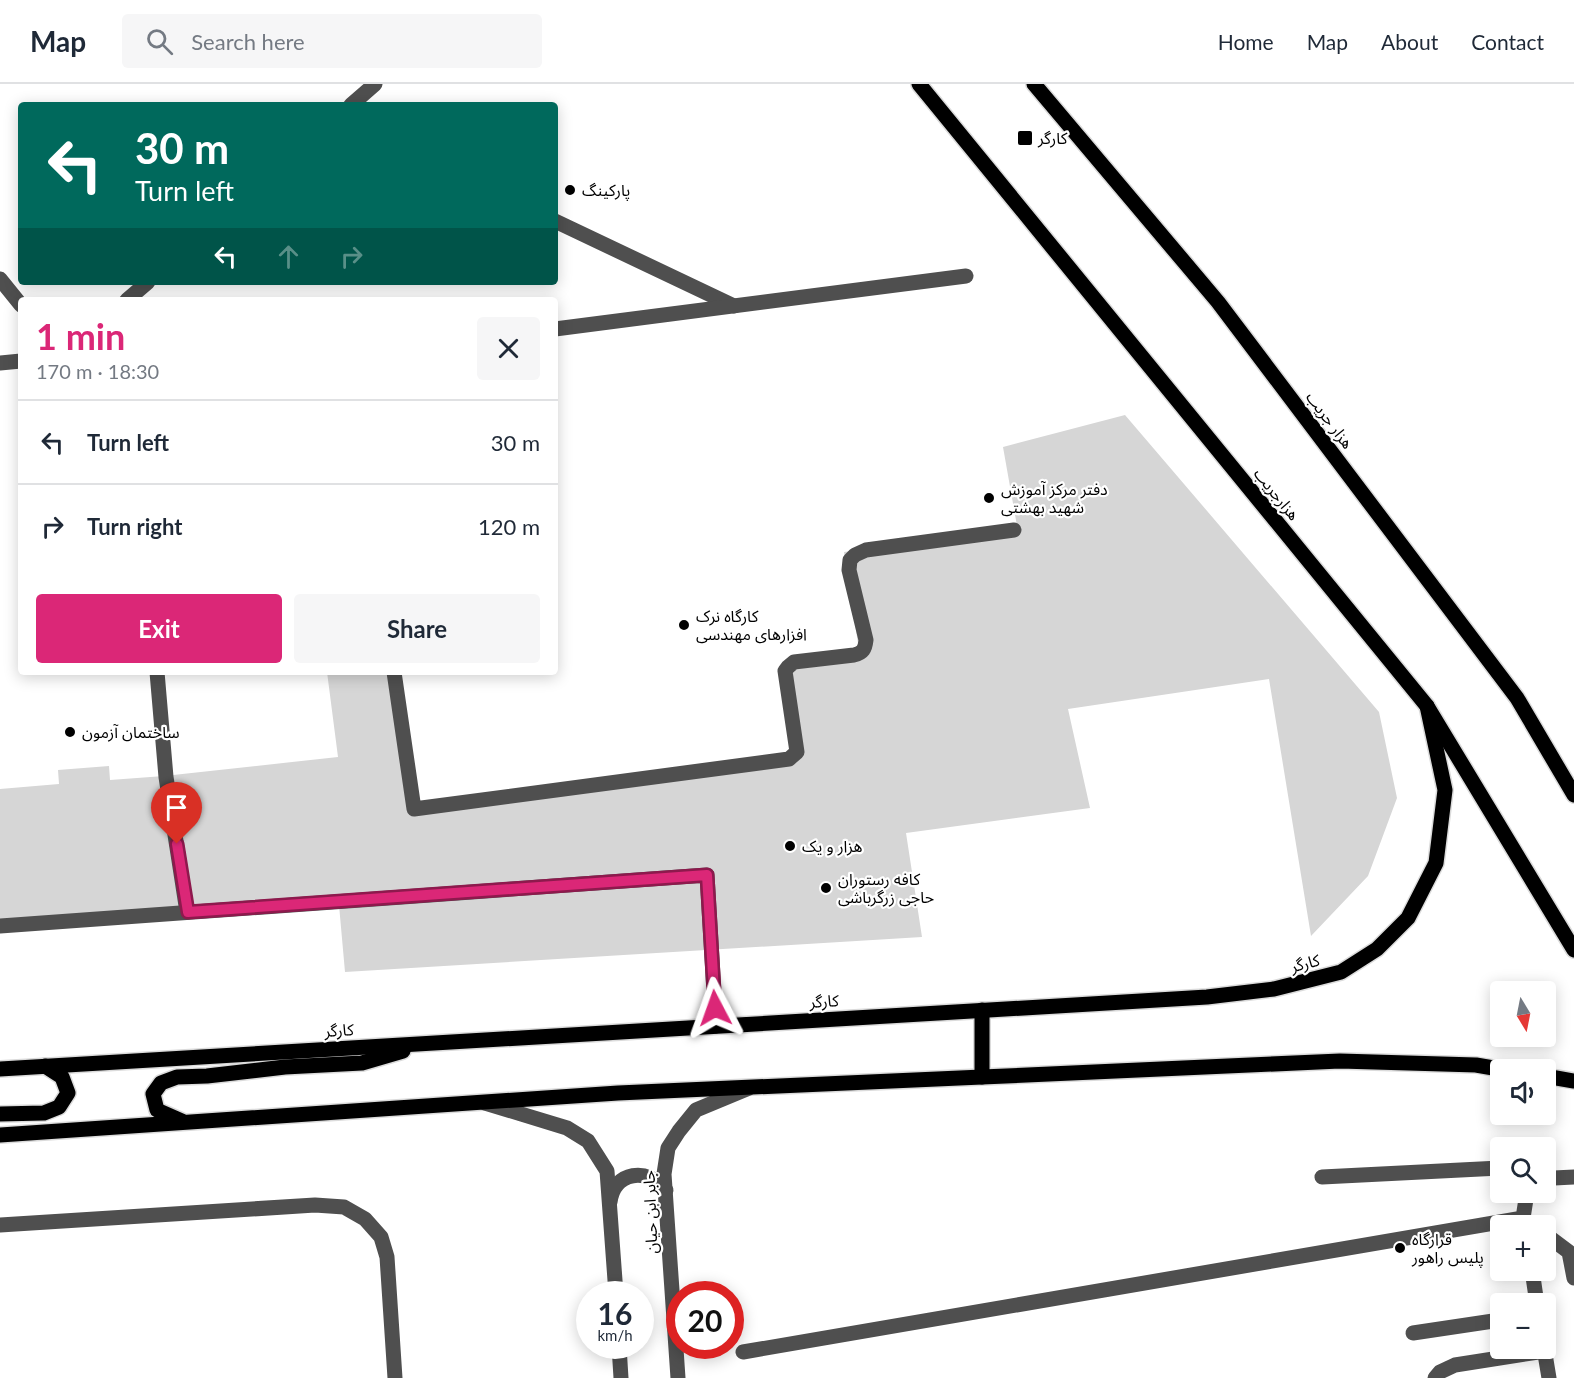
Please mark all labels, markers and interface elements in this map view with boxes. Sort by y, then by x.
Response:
search box [122,14,542,68]
text: Map [30,24,86,58]
icon: search [143,25,176,58]
text: Search here [191,28,305,55]
text: Home [1218,29,1274,54]
text: Map [1307,29,1348,54]
text: About [1381,29,1438,54]
text: Contact [1471,29,1544,54]
text: 30 m [135,123,229,173]
icon: left [36,126,114,204]
place label: کارگر [1037,128,1068,148]
marker: کارگر [1016,129,1034,147]
text: Turn left [135,174,234,207]
place label: پارکینگ [582,180,630,201]
marker: پارکینگ [563,183,577,197]
icon: left [209,240,242,273]
icon: ahead [272,240,305,273]
icon: right [335,240,368,273]
text: 1 min [36,314,125,358]
button: close [477,317,540,380]
text: 170 m · 18:30 [36,359,159,383]
street label: هزار جریب [1302,387,1358,453]
icon: left [36,426,69,459]
text: Turn left [87,429,169,456]
text: 30 m [491,429,540,456]
street label: هزارجریب [1250,464,1304,524]
place label: دفتر مرکز آموزش شهید بهشتی [1001,479,1108,517]
marker: دفتر مرکز آموزش شهید بهشتی [982,491,996,505]
icon: right [36,510,69,543]
text: Turn right [87,513,182,540]
text: 120 m [478,513,540,540]
button: Exit [36,594,282,663]
button: Share [294,594,540,663]
place label: کارگاه نرک افزارهای مهندسی [696,606,807,644]
marker: کارگاه نرک افزارهای مهندسی [677,618,691,632]
place label: ساختمان آزمون [82,722,179,742]
marker: ساختمان آزمون [63,725,77,739]
pin [151,782,202,844]
icon: arrive [160,791,193,824]
place label: هزار و یک [802,836,863,856]
marker: هزار و یک [783,839,797,853]
place label: کافه رستوران حاجی زرگرباشی [838,869,934,907]
marker: کافه رستوران حاجی زرگرباشی [819,881,833,895]
street label: کارگر [1287,950,1322,977]
position arrow [683,976,747,1040]
north arrow [1490,981,1556,1047]
map controls [1490,981,1556,1359]
street label: کارگر [808,990,840,1012]
street label: کارگر [323,1019,355,1041]
button: sound [1490,1059,1556,1125]
button: search [1490,1137,1556,1203]
street label: جابر ابن حیان [639,1170,661,1254]
button: + [1490,1215,1556,1281]
place label: قرارگاه پلیس راهور [1411,1229,1484,1268]
marker: قرارگاه پلیس راهور [1393,1241,1407,1255]
speed limit sign: 20 [666,1281,744,1359]
button: − [1490,1293,1556,1359]
text: 16 [598,1295,632,1331]
text: km/h [597,1326,633,1344]

